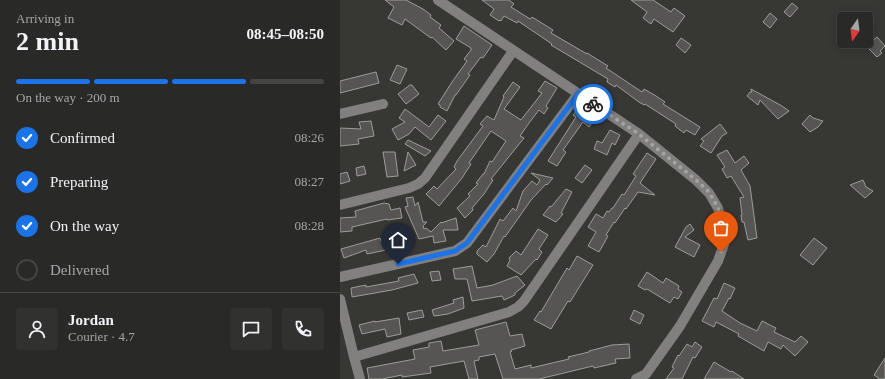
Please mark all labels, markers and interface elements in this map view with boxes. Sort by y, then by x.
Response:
text: Arriving in [16,11,74,26]
north arrow [837,12,873,48]
map controls [837,12,873,48]
text: 08:45–08:50 [247,26,324,42]
text: 2 min [16,27,79,56]
courier [573,84,613,124]
text: On the way · 200 m [16,90,120,105]
icon: bike [582,93,604,115]
icon: check [16,127,38,149]
text: Confirmed [50,130,115,146]
text: 08:26 [294,130,324,145]
icon: check [16,171,38,193]
text: Preparing [50,174,108,190]
text: 08:27 [294,174,324,189]
pin [704,211,738,252]
icon: check [16,215,38,237]
icon: bag [710,217,732,239]
text: On the way [50,218,119,234]
text: 08:28 [294,218,324,233]
pin [381,223,415,264]
icon: home [387,229,409,251]
text: Delivered [50,262,109,278]
button: person [16,308,58,350]
button: chat [230,308,272,350]
button: phone [282,308,324,350]
text: Jordan [68,312,114,328]
text: Courier · 4.7 [68,329,135,344]

